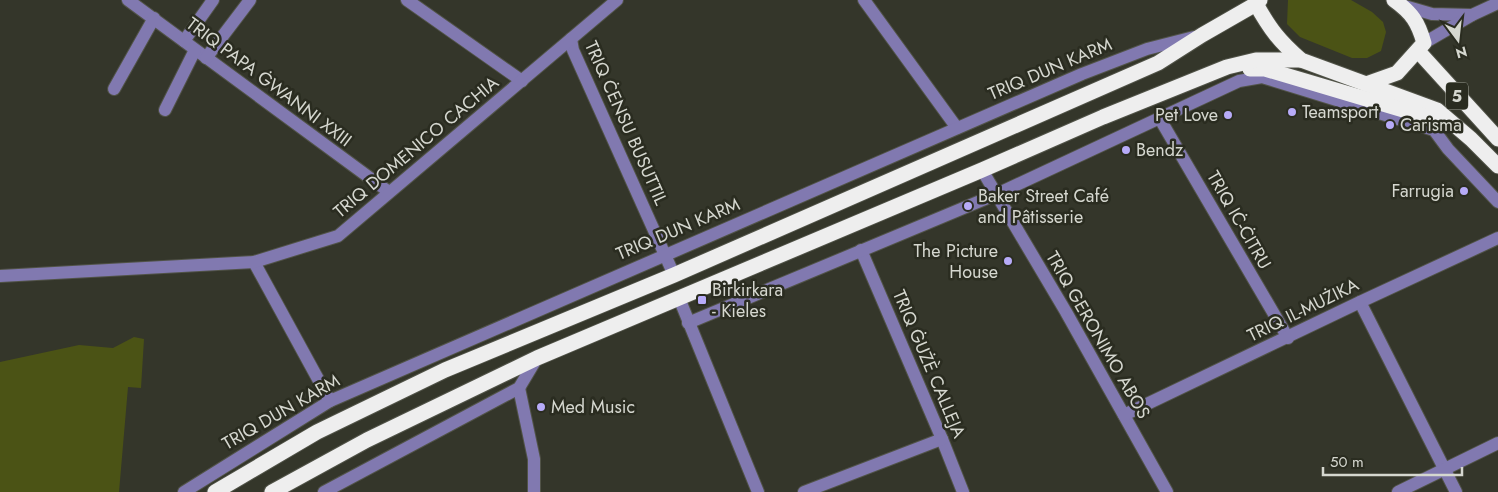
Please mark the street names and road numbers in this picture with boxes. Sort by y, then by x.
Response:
street label: TRIQ PAPA ĠWANNI XXIII [181,11,357,153]
street label: TRIQ DUN KARM [984,31,1116,107]
street label: TRIQ ĊENSU BUSUTTIL [578,37,674,209]
street label: TRIQ DOMENICO CACHIA [328,70,504,224]
road number: 5 [1446,82,1468,110]
street label: TRIQ IĊ-ĊITRU [1200,166,1278,274]
street label: TRIQ DUN KARM [612,191,744,267]
street label: TRIQ GERONIMO ABOS [1039,247,1157,424]
street label: TRIQ IL-MUŻIKA [1243,272,1363,348]
street label: TRIQ ĠUŻÈ CALLEJA [886,286,972,442]
street label: TRIQ DUN KARM [217,368,345,456]

